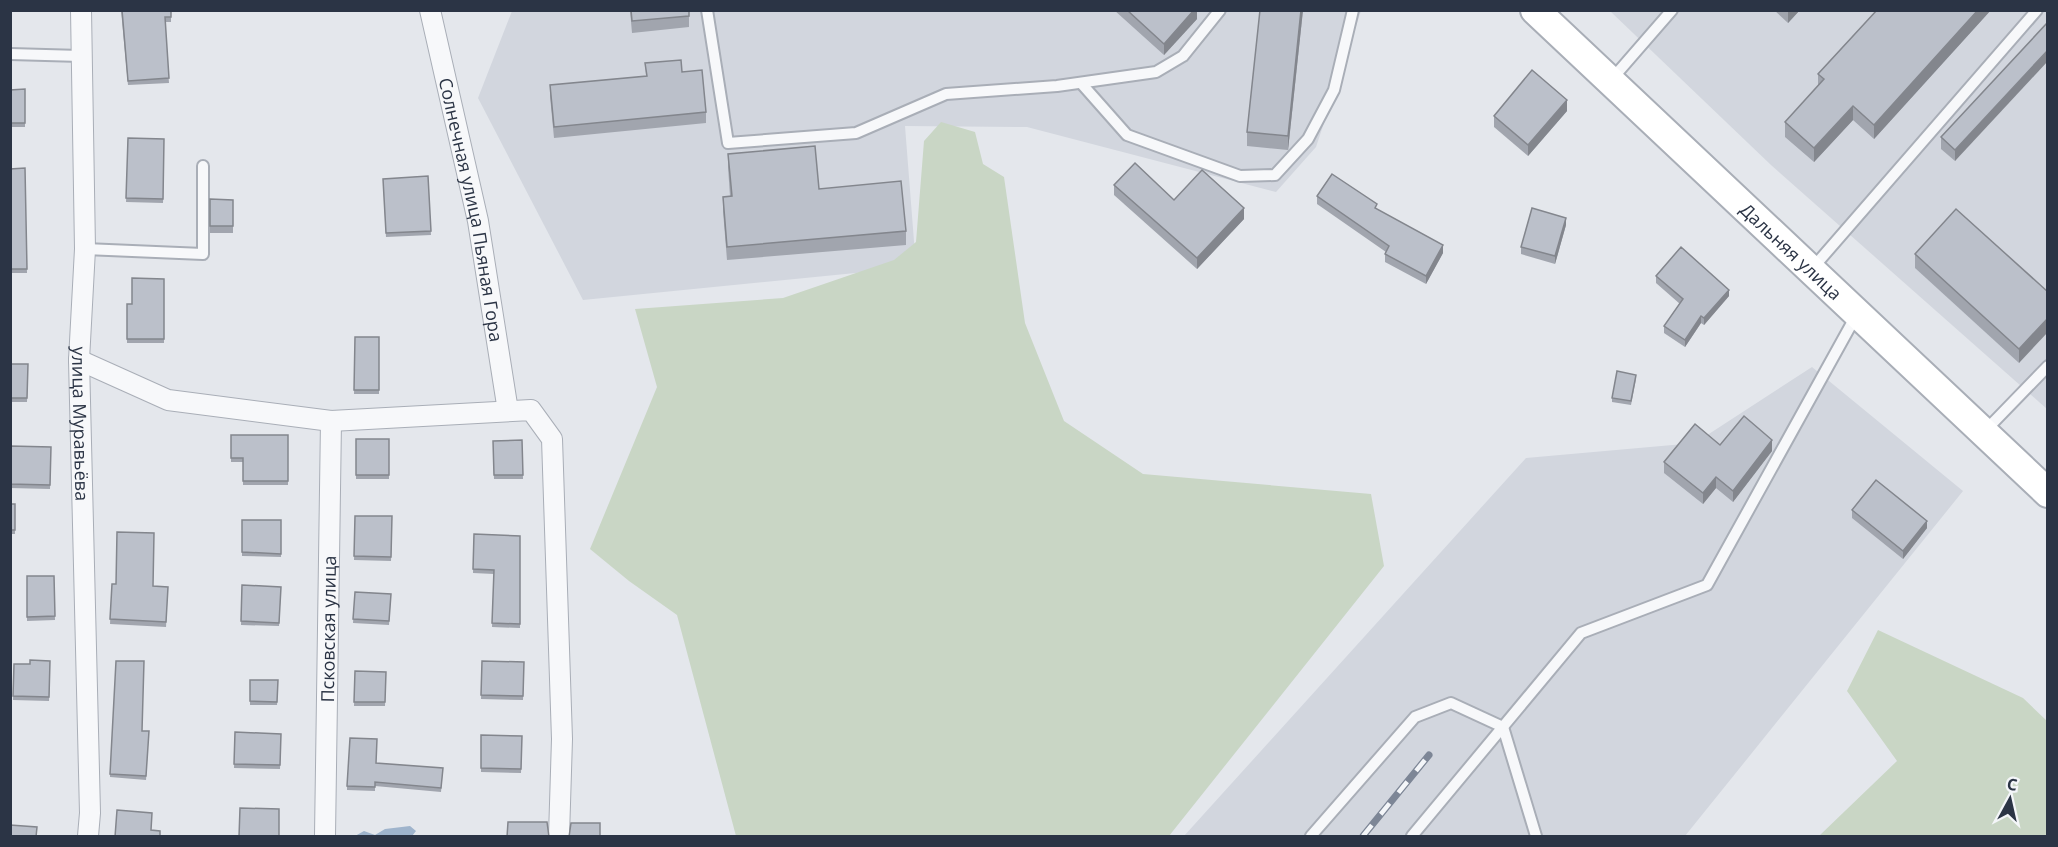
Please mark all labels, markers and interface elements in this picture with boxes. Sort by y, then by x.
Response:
street label: Солнечная улица Пьяная Гора [434,75,509,343]
street label: Дальняя улица [1735,198,1847,305]
street label: улица Муравьёва [67,346,94,501]
street label: Псковская улица [315,555,341,703]
north arrow [1980,769,2040,829]
text: С [2006,773,2019,796]

